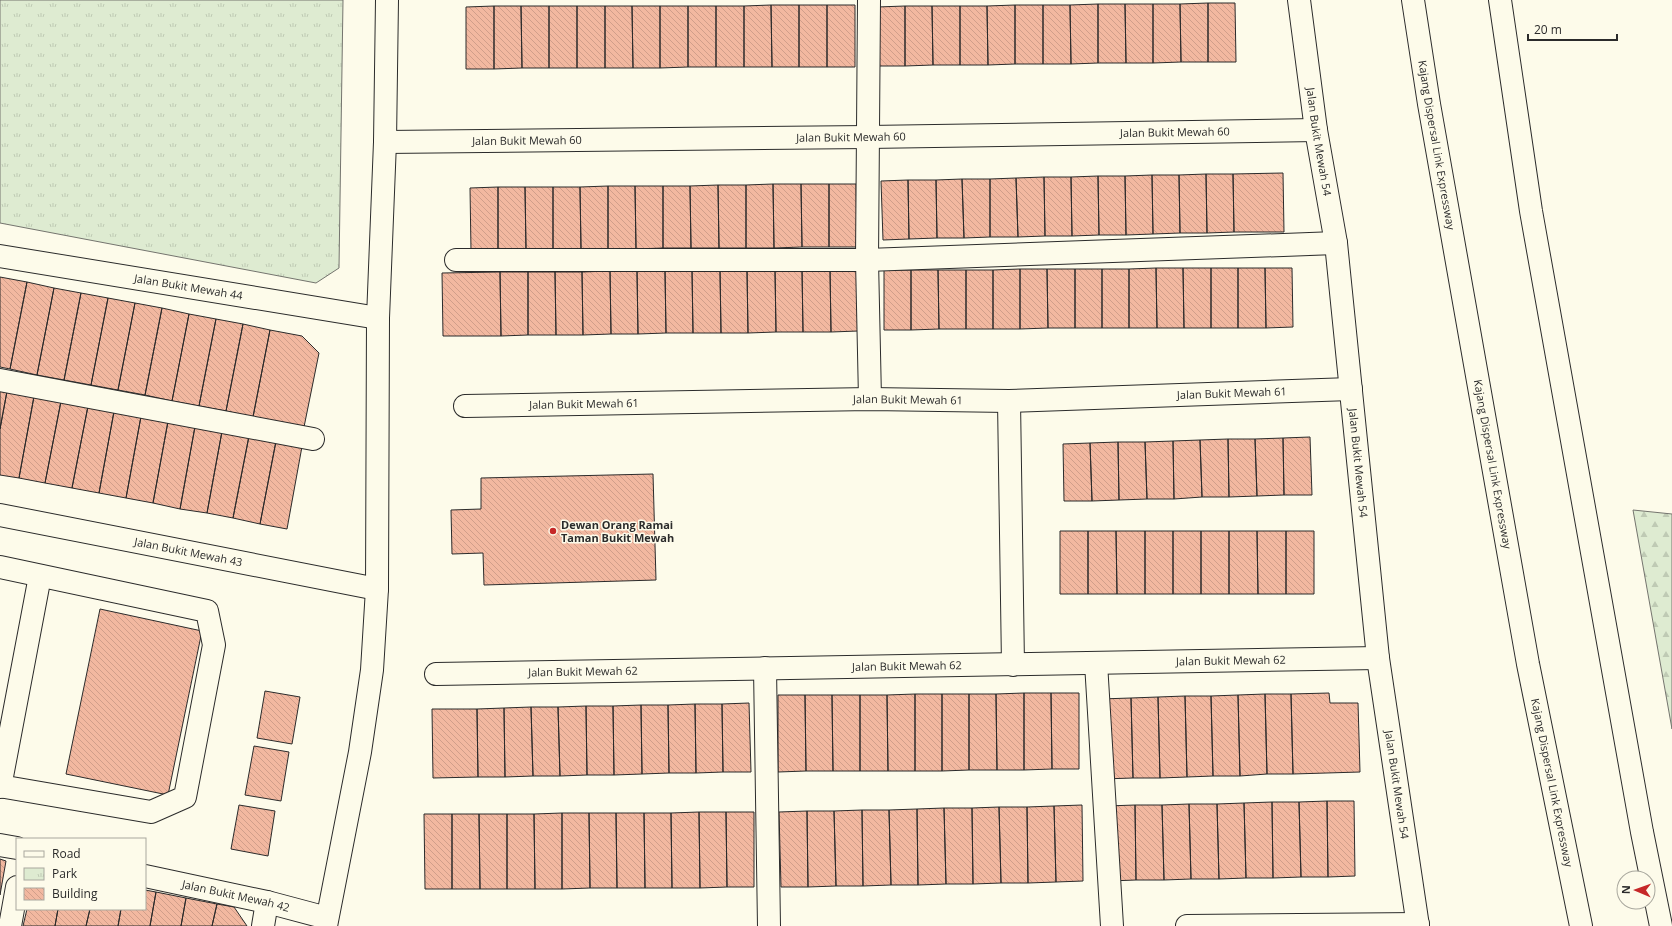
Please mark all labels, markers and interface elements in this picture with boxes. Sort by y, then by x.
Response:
scale bar [1528,16,1617,42]
text: 20 m [1534,21,1562,38]
street label: Kajang Dispersal Link Expressway [1415,59,1459,231]
street label: Jalan Bukit Mewah 54 [1303,85,1336,198]
street label: Jalan Bukit Mewah 60 [1119,123,1230,140]
street label: Jalan Bukit Mewah 60 [795,128,906,145]
street label: Jalan Bukit Mewah 60 [471,132,582,148]
street label: Jalan Bukit Mewah 44 [132,270,245,303]
street label: Kajang Dispersal Link Expressway [1471,378,1516,550]
street label: Jalan Bukit Mewah 61 [1176,383,1287,402]
street label: Jalan Bukit Mewah 61 [852,391,963,407]
street label: Jalan Bukit Mewah 61 [528,395,639,412]
street label: Jalan Bukit Mewah 54 [1346,407,1372,519]
place label: Dewan Orang Ramai Taman Bukit Mewah [561,517,674,545]
marker: Dewan Orang Ramai Taman Bukit Mewah [548,526,558,536]
street label: Jalan Bukit Mewah 43 [132,533,244,569]
street label: Jalan Bukit Mewah 62 [1175,652,1286,668]
street label: Jalan Bukit Mewah 62 [851,657,962,674]
street label: Jalan Bukit Mewah 62 [527,663,638,679]
street label: Kajang Dispersal Link Expressway [1528,697,1577,869]
street label: Jalan Bukit Mewah 54 [1382,728,1413,841]
legend [16,838,146,910]
text: Road [52,845,81,862]
text: Park [52,865,78,882]
north arrow [1616,870,1656,910]
street label: Jalan Bukit Mewah 42 [180,876,291,915]
text: Building [52,885,98,902]
text: N [1618,885,1633,894]

